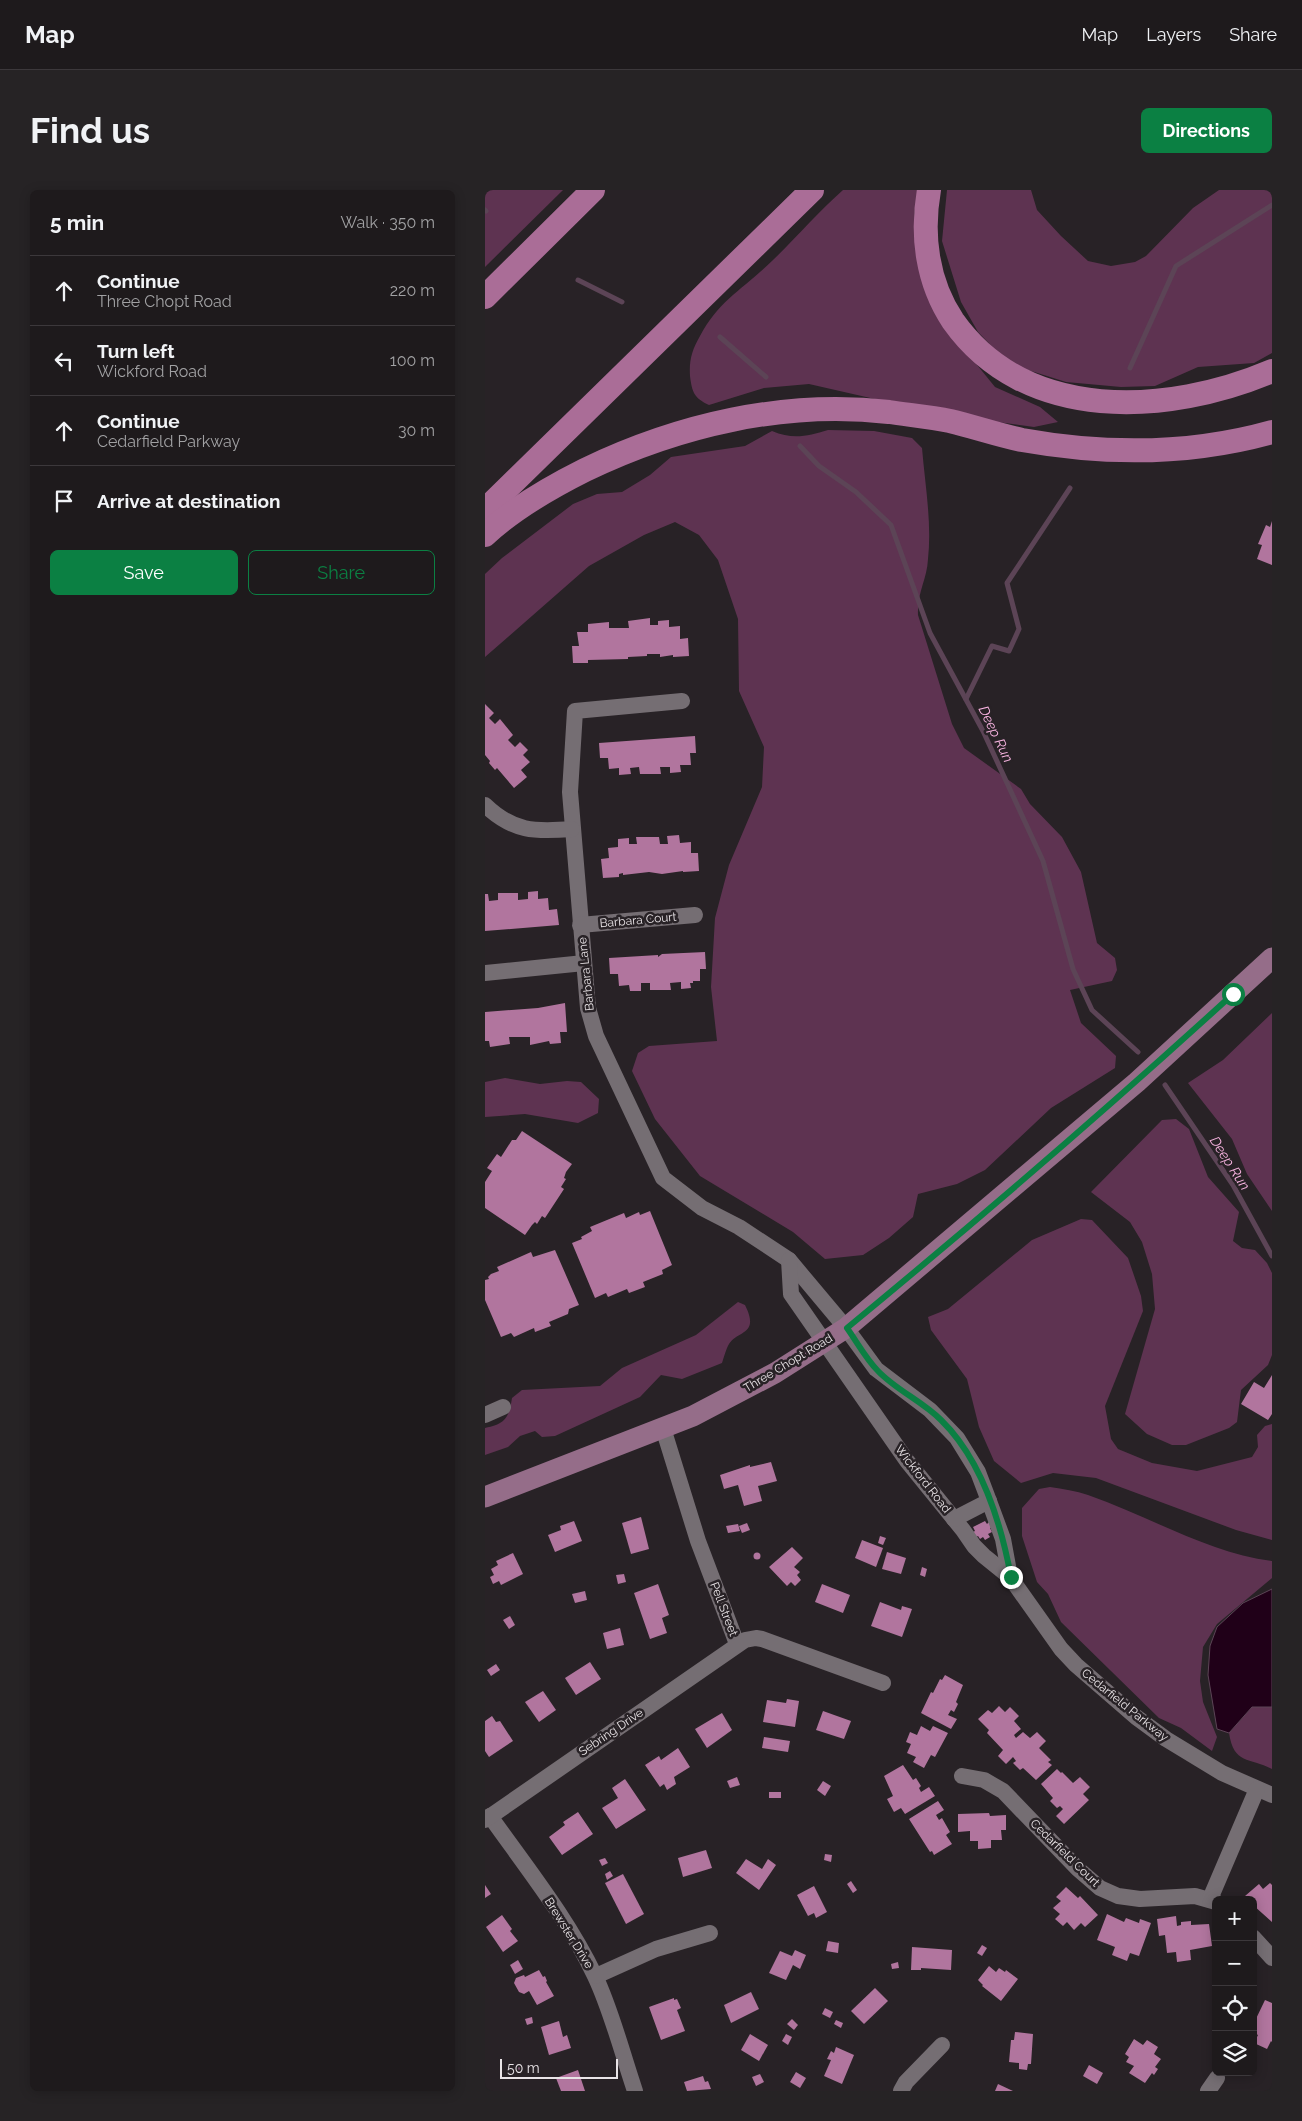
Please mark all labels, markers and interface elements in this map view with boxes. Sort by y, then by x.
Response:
text: Map [25,20,75,49]
text: Map [1082,24,1118,45]
text: Layers [1146,24,1201,45]
text: Share [1229,24,1277,45]
button: Directions [1141,108,1272,153]
text: Find us [30,110,150,151]
text: 5 min [50,210,104,235]
text: Walk · 350 m [341,213,435,232]
text: Continue [97,270,180,292]
icon: ahead [50,277,78,305]
text: 220 m [390,281,435,300]
text: Three Chopt Road [97,292,232,311]
text: Turn left [97,340,174,362]
icon: left [50,347,78,375]
text: 100 m [390,351,435,370]
text: Wickford Road [97,362,207,381]
text: Continue [97,410,180,432]
icon: ahead [50,417,78,445]
text: 30 m [398,421,435,440]
text: Cedarfield Parkway [97,432,240,451]
icon: arrive [50,487,78,515]
text: Arrive at destination [97,490,281,512]
button: Save [50,550,238,595]
button: Share [248,550,435,595]
water label: Deep Run [975,703,1017,765]
street label: Barbara Court [599,910,677,930]
street label: Barbara Lane [575,936,597,1012]
route start [1222,983,1245,1006]
water label: Deep Run [1207,1133,1253,1193]
street label: Three Chopt Road [741,1331,835,1395]
street label: Wickford Road [892,1442,954,1516]
route end [1000,1566,1023,1589]
street label: Pell Street [707,1580,741,1638]
street label: Cedarfield Parkway [1079,1666,1171,1745]
street label: Sebring Drive [576,1705,646,1759]
street label: Cedarfield Court [1027,1816,1103,1890]
street label: Brewster Drive [542,1895,596,1971]
map controls [1212,1896,1257,2076]
button: + [1212,1896,1257,1941]
button: − [1212,1941,1257,1986]
button: locate [1212,1986,1257,2031]
button: layers [1212,2031,1257,2076]
scale bar [500,2056,617,2079]
text: 50 m [507,2060,540,2076]

